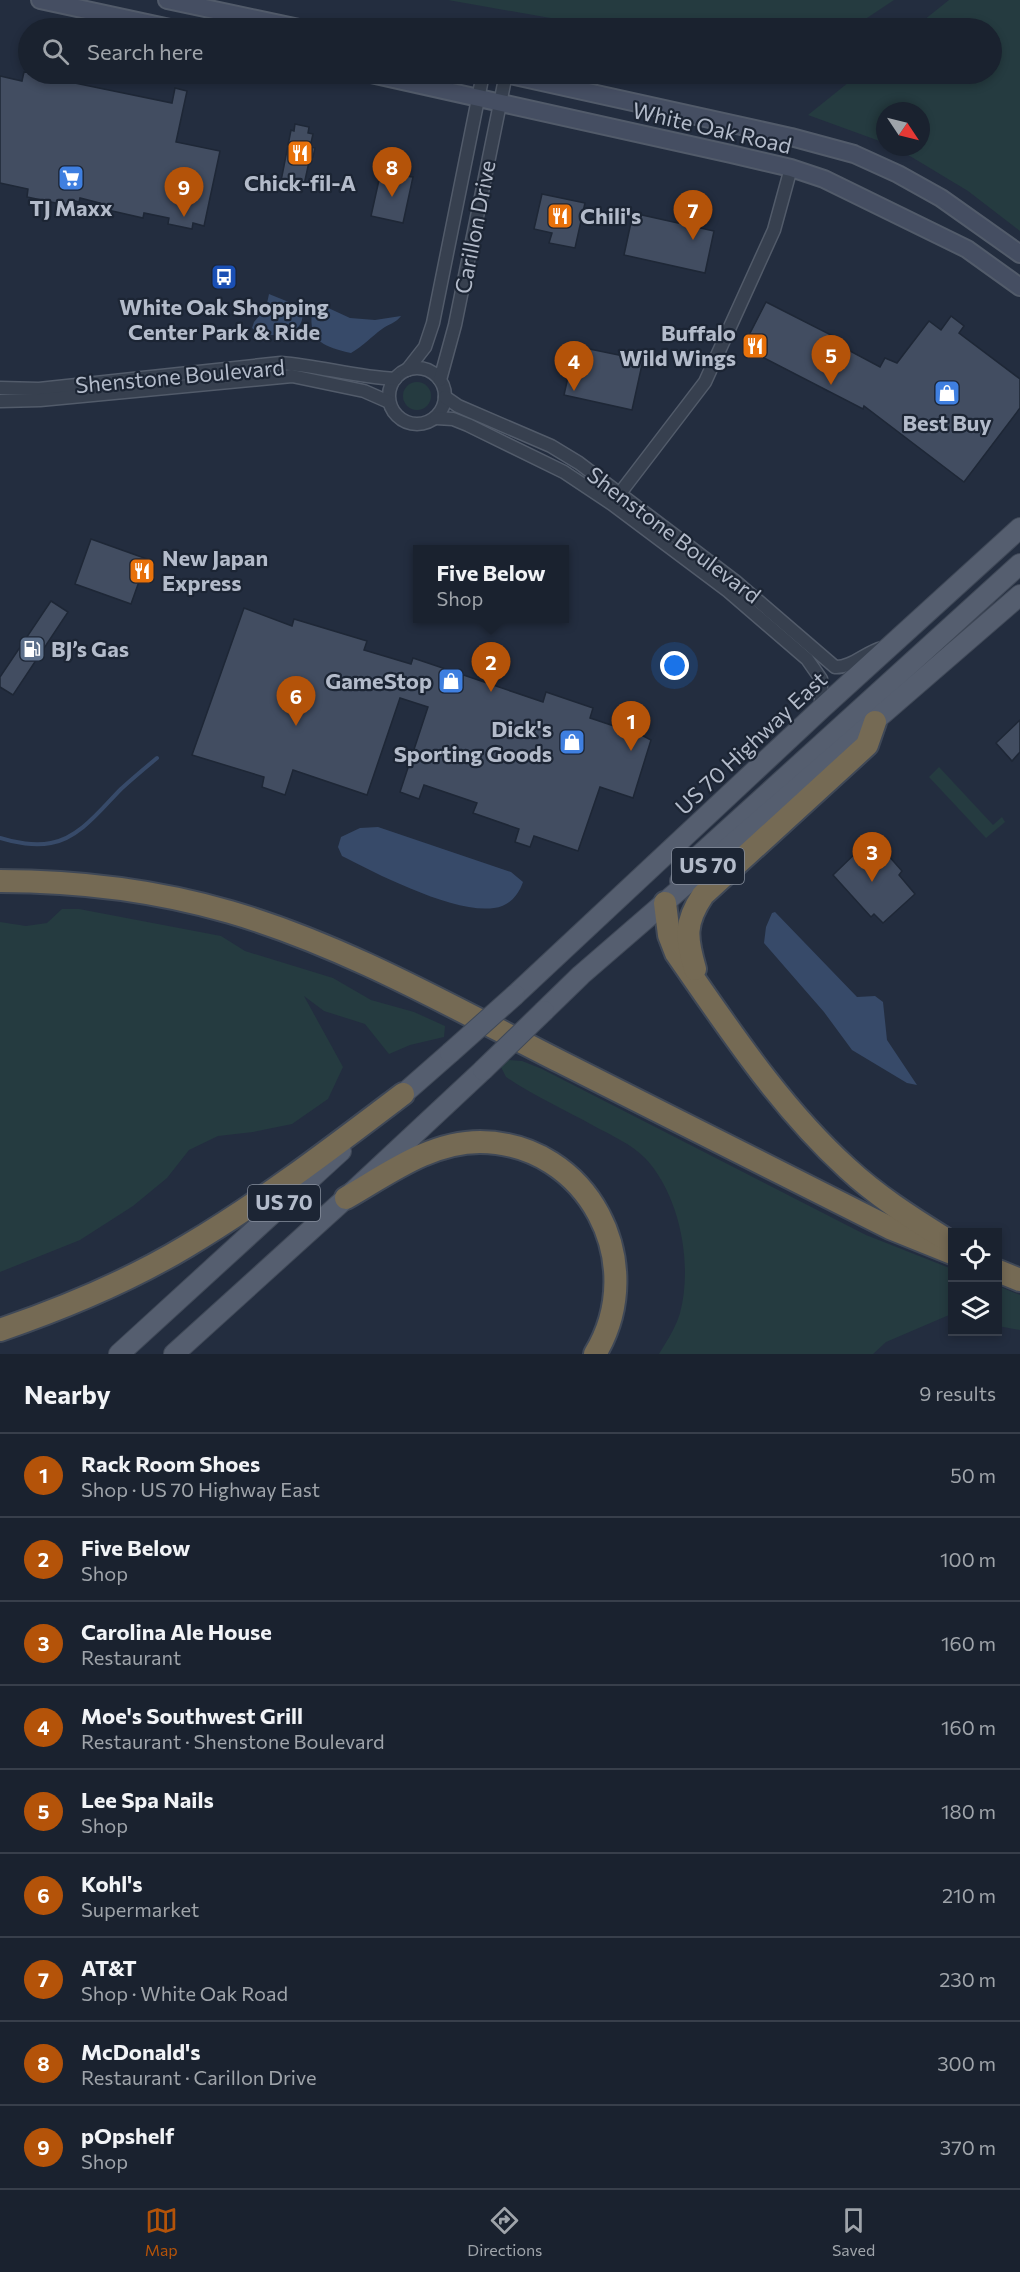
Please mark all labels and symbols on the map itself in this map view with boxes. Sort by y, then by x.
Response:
street label: White Oak Road [630,96,794,159]
north arrow [876,102,930,156]
restaurant icon: Chick-fil-A [285,138,315,168]
pin: 8 [372,148,412,197]
street label: Carillon Drive [448,158,501,296]
supermarket icon: TJ Maxx [56,163,86,193]
pin: 9 [164,168,204,217]
place label: Chick-fil-A [244,169,356,196]
pin: 7 [674,190,712,240]
place label: TJ Maxx [30,194,113,221]
restaurant icon: Chili's [545,201,575,231]
place label: Chili's [580,202,641,229]
bus stop icon: White Oak Shopping Center Park & Ride [209,262,239,292]
place label: White Oak Shopping Center Park & Ride [119,293,329,345]
place label: Buffalo Wild Wings [620,319,736,371]
restaurant icon: Buffalo Wild Wings [740,331,770,361]
pin: 5 [812,336,850,385]
pin: 4 [554,342,594,391]
street label: Shenstone Boulevard [74,353,286,398]
shop icon: Best Buy [932,378,962,408]
place label: Best Buy [903,409,991,436]
street label: Shenstone Boulevard [582,461,766,609]
place label: New Japan Express [162,544,268,596]
restaurant icon: New Japan Express [127,556,157,586]
fuel station icon: BJ’s Gas [17,634,47,664]
place label: BJ’s Gas [51,635,129,662]
pin: 2 [472,642,510,692]
your location [660,651,689,680]
street label: US 70 Highway East [669,665,832,820]
shop icon: GameStop [436,666,466,696]
place label: GameStop [325,667,432,694]
pin: 6 [276,676,316,726]
pin: 1 [612,702,650,751]
place label: Dick's Sporting Goods [394,715,552,767]
shop icon: Dick's Sporting Goods [557,727,587,757]
pin: 3 [852,832,892,882]
road number: US 70 [672,848,744,884]
road number: US 70 [248,1185,320,1221]

